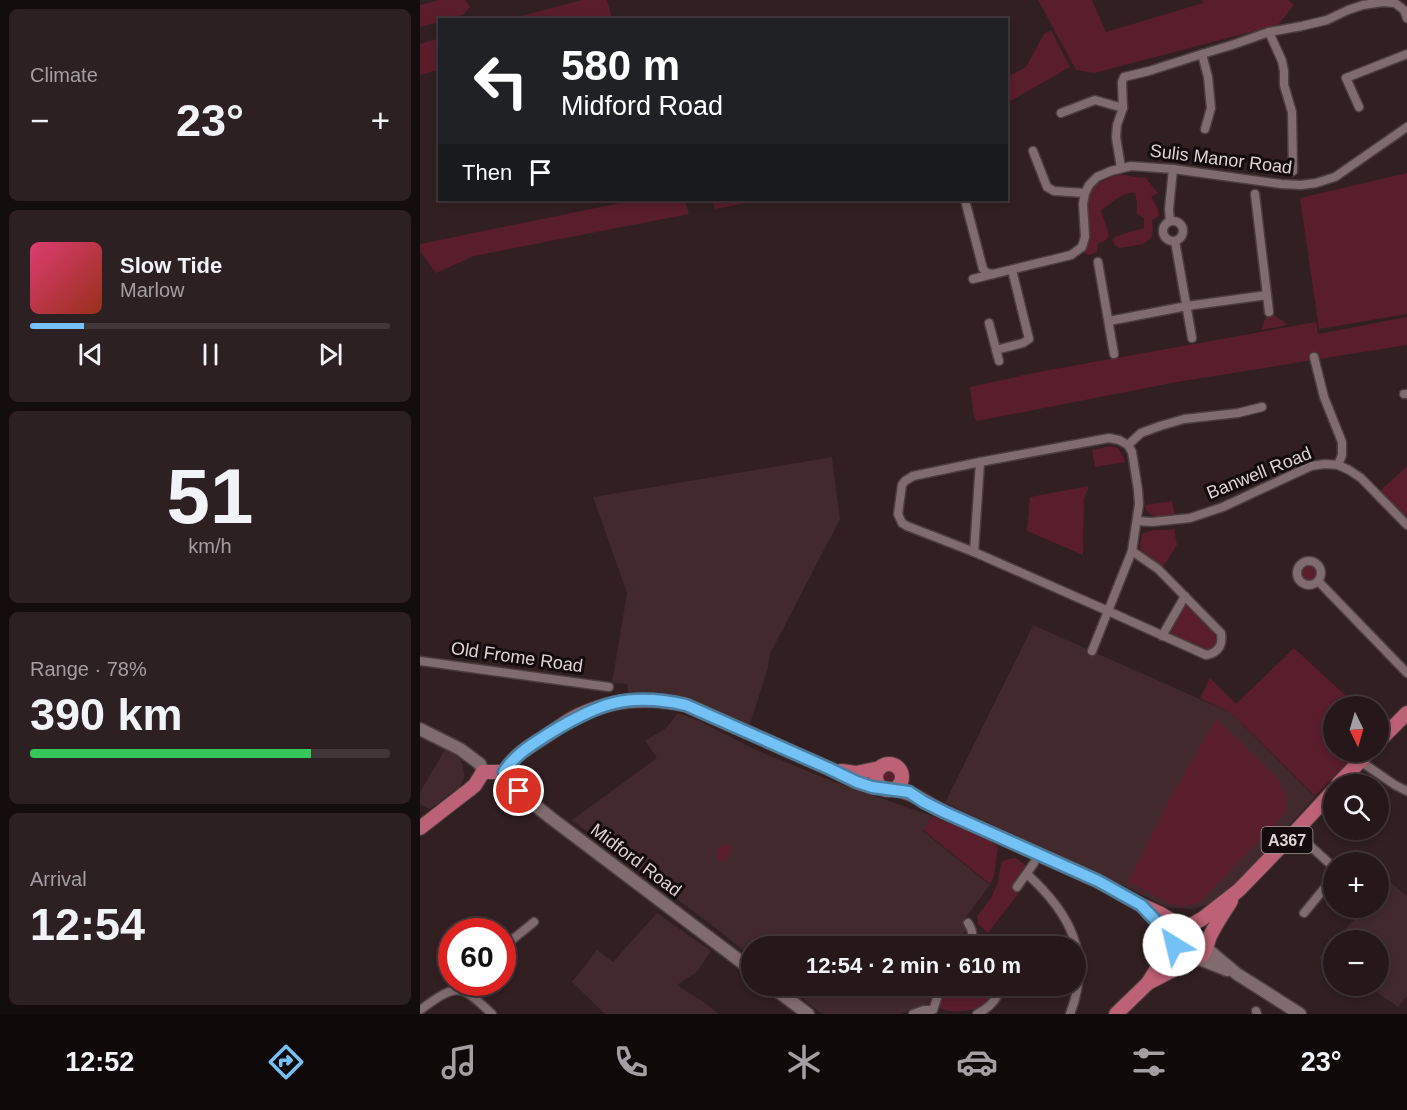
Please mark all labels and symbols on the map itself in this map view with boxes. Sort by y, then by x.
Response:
street label: Sulis Manor Road [1149,140,1293,178]
street label: Banwell Road [1204,443,1314,503]
street label: Old Frome Road [450,638,584,676]
north arrow [1323,696,1389,762]
pin [493,765,544,816]
street label: Midford Road [587,819,685,901]
road number: A367 [1262,827,1312,853]
position arrow [1142,913,1206,977]
speed limit sign: 60 [438,918,516,996]

